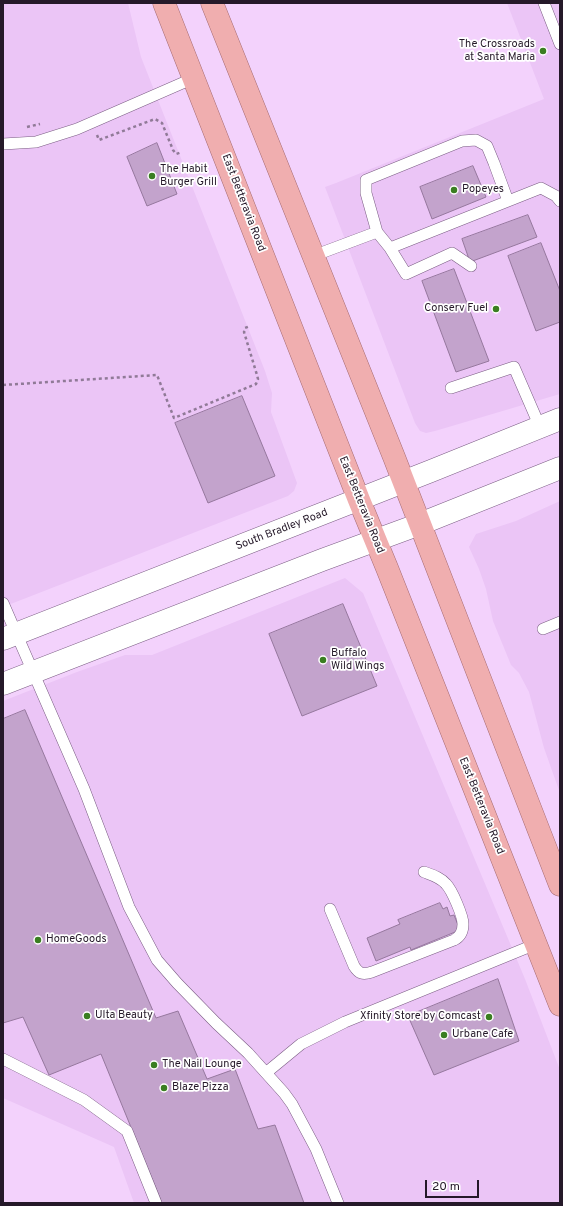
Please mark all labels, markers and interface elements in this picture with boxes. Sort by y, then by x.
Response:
place label: The Crossroads at Santa Maria [459,38,535,64]
marker: The Crossroads at Santa Maria [538,46,548,56]
street label: East Betteravia Road [218,152,268,254]
place label: The Habit Burger Grill [160,163,217,189]
marker: The Habit Burger Grill [147,171,157,181]
place label: Popeyes [462,183,504,197]
marker: Popeyes [449,185,459,195]
place label: Conserv Fuel [424,302,488,316]
marker: Conserv Fuel [491,304,501,314]
street label: East Betteravia Road [336,455,386,555]
street label: South Bradley Road [234,506,330,554]
place label: Buffalo Wild Wings [331,647,384,673]
marker: Buffalo Wild Wings [318,655,328,665]
street label: East Betteravia Road [456,756,506,856]
place label: HomeGoods [46,933,107,947]
marker: HomeGoods [33,935,43,945]
place label: Ulta Beauty [95,1009,153,1023]
place label: Xfinity Store by Comcast [360,1010,481,1024]
marker: Ulta Beauty [82,1011,92,1021]
marker: Xfinity Store by Comcast [484,1012,494,1022]
place label: Urbane Cafe [452,1028,513,1042]
marker: Urbane Cafe [439,1030,449,1040]
place label: The Nail Lounge [162,1058,242,1072]
marker: The Nail Lounge [149,1060,159,1070]
place label: Blaze Pizza [172,1081,228,1095]
marker: Blaze Pizza [159,1083,169,1093]
scale bar [427,1172,481,1198]
text: 20 m [432,1179,460,1195]

